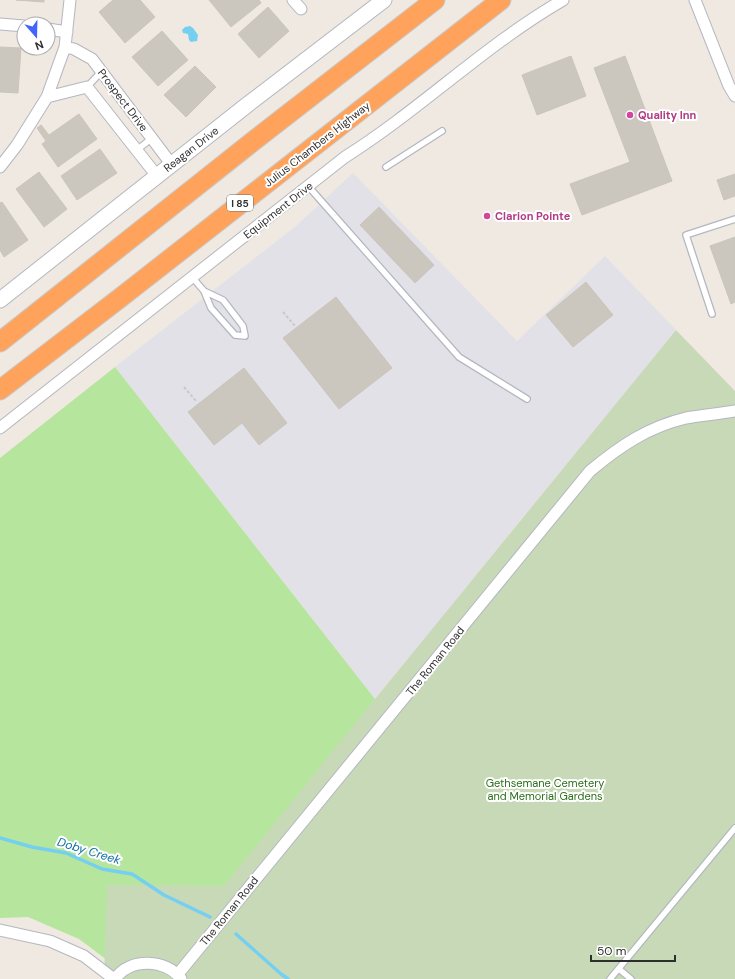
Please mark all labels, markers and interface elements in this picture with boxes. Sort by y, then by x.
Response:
north arrow [16,16,56,56]
text: N [33,37,46,53]
street label: Prospect Drive [95,66,151,134]
street label: Julius Chambers Highway [261,98,373,190]
place label: Quality Inn [638,108,697,122]
marker: Quality Inn [625,110,635,120]
street label: Reagan Drive [161,123,221,175]
street label: Equipment Drive [240,178,316,242]
road number: I 85 [227,195,253,211]
place label: Clarion Pointe [495,209,571,223]
marker: Clarion Pointe [482,211,492,221]
street label: The Roman Road [403,623,467,698]
park label: Gethsemane Cemetery and Memorial Gardens [486,776,604,803]
water label: Doby Creek [55,834,123,868]
street label: The Roman Road [197,873,261,948]
scale bar [591,937,675,963]
text: 50 m [597,943,626,959]

